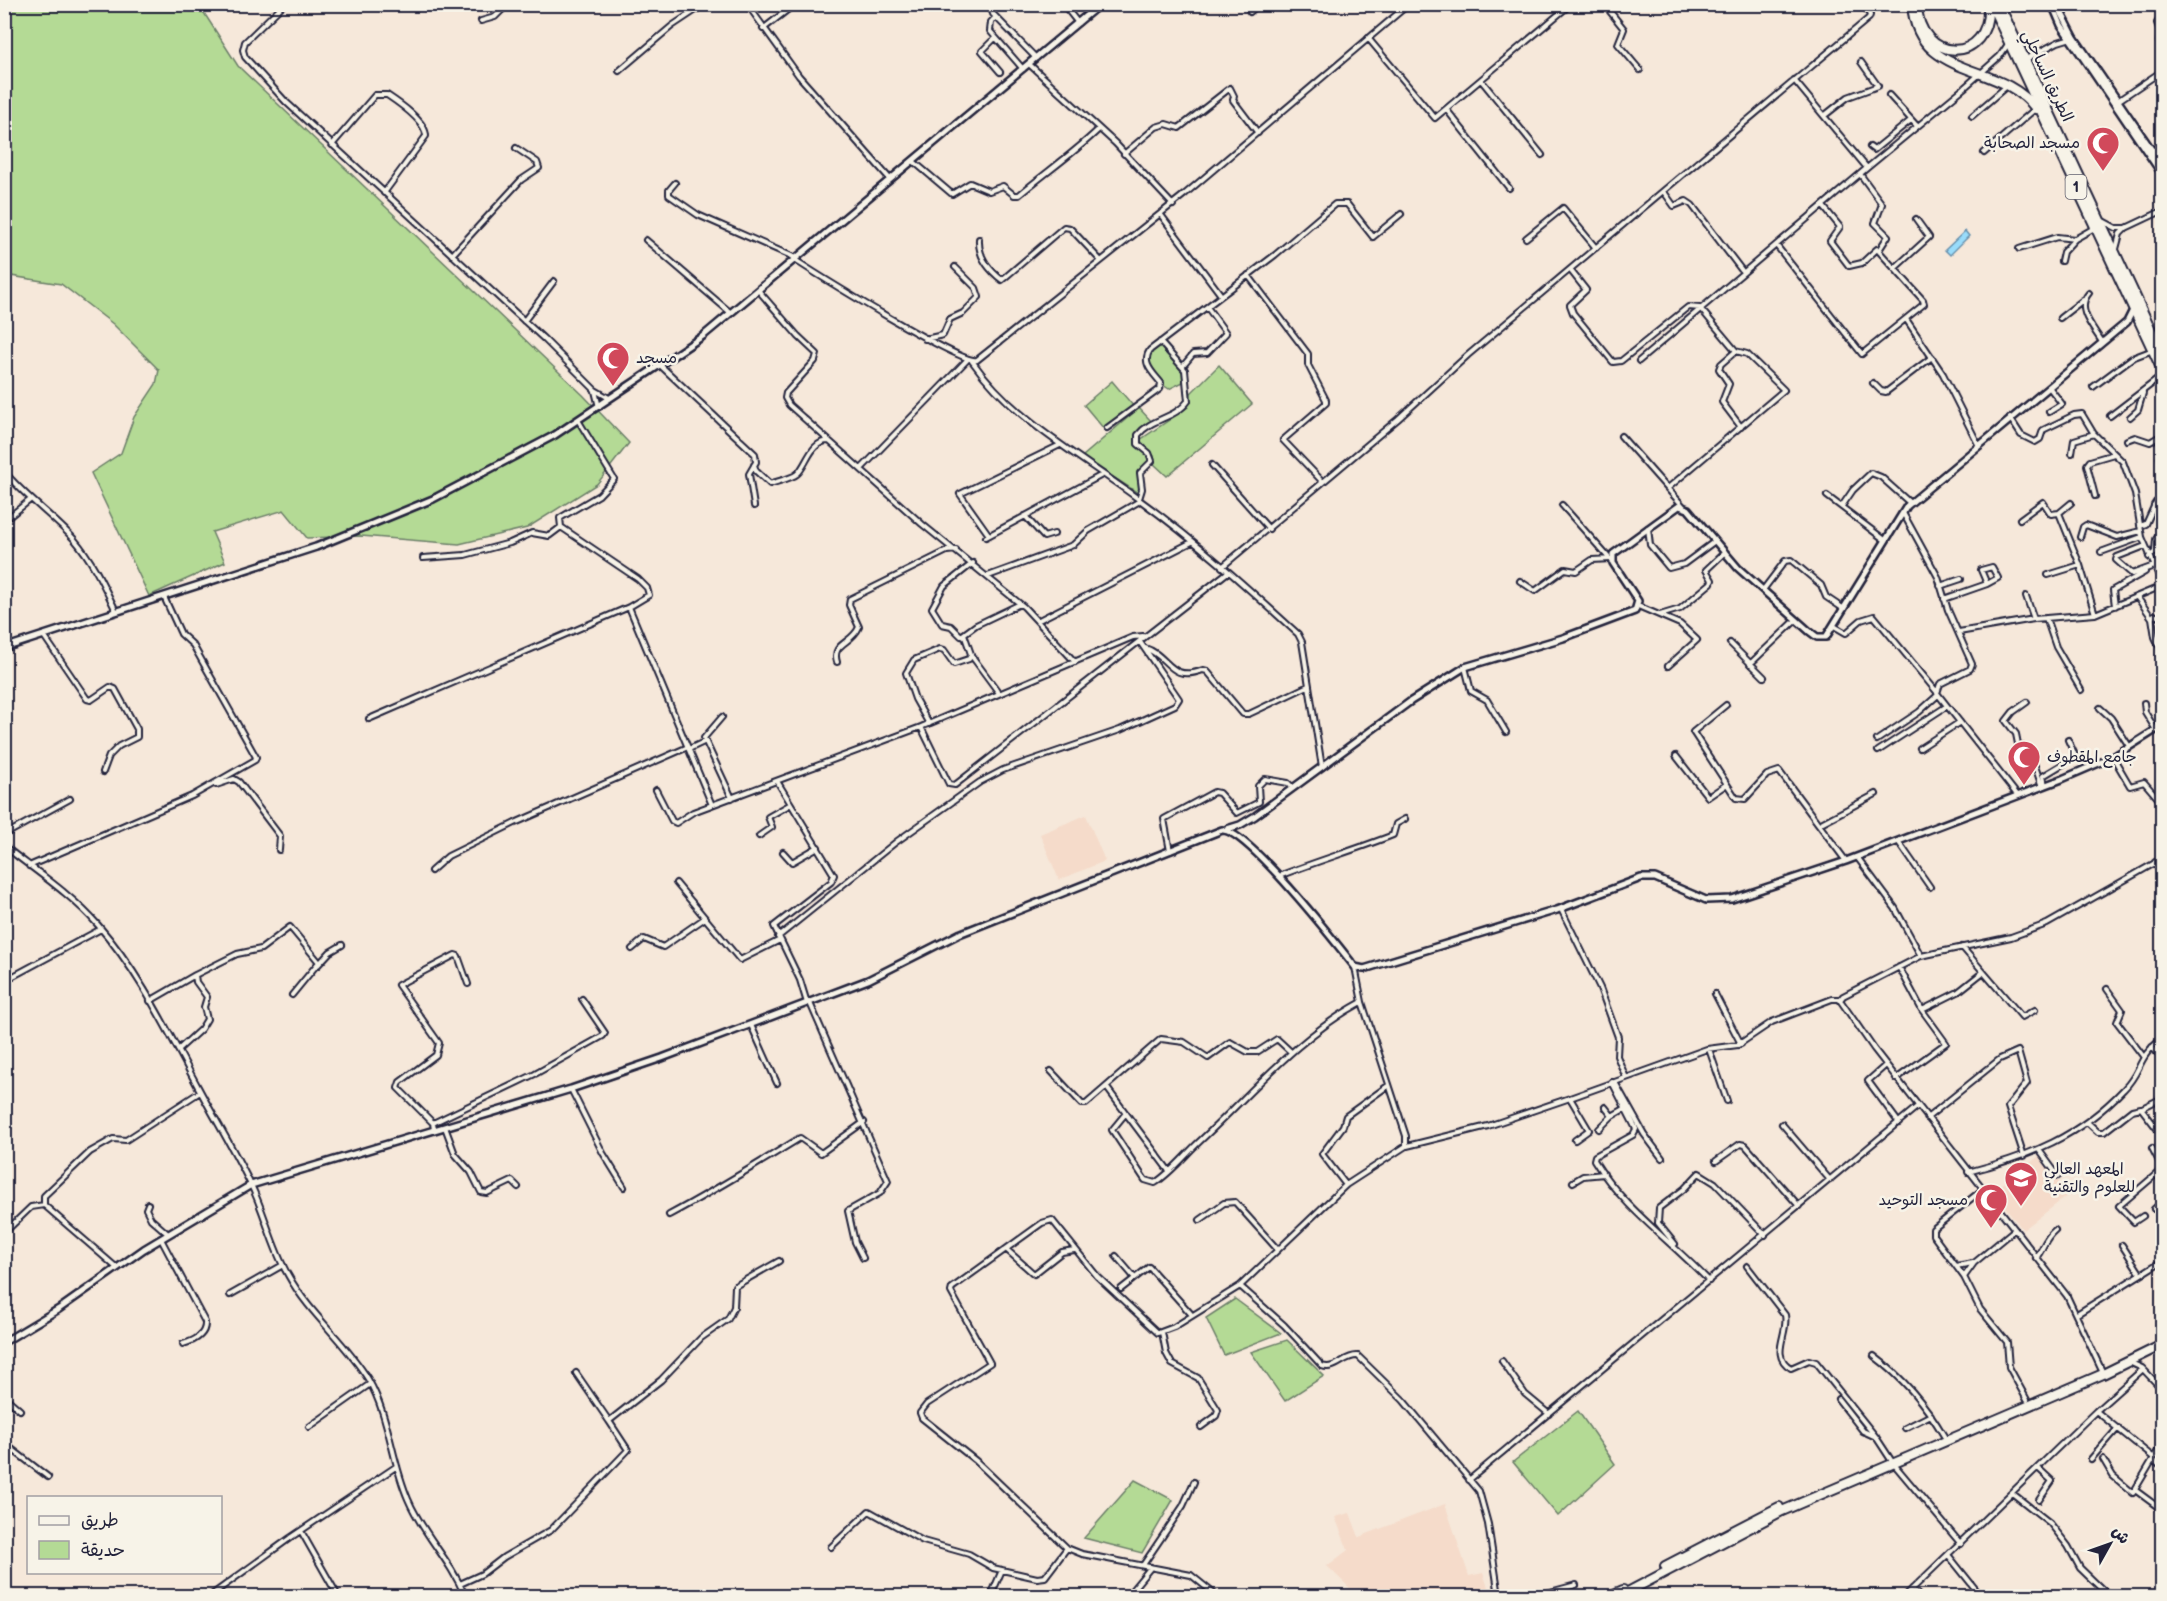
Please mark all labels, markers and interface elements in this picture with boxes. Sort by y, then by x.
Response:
street label: الطريق الساحلي [2014,27,2077,127]
mosque icon: مسجد الصحابة [2085,125,2121,172]
place label: مسجد الصحابة [1984,134,2080,153]
road number: 1 [2066,175,2086,199]
mosque icon: مسجد [595,340,631,387]
place label: مسجد [636,349,677,368]
mosque icon: جامع المقطوف [2006,739,2042,786]
place label: جامع المقطوف [2047,748,2137,768]
school or university icon: المعهد العالي للعلوم والتقنية [2003,1160,2039,1207]
place label: المعهد العالي للعلوم والتقنية [2044,1160,2135,1199]
mosque icon: مسجد التوحيد [1973,1182,2009,1229]
place label: مسجد التوحيد [1878,1191,1968,1210]
legend [27,1496,222,1574]
text: طريق [81,1510,119,1531]
north arrow [2080,1514,2140,1574]
text: ش [2107,1522,2133,1548]
text: حديقة [81,1540,125,1561]

